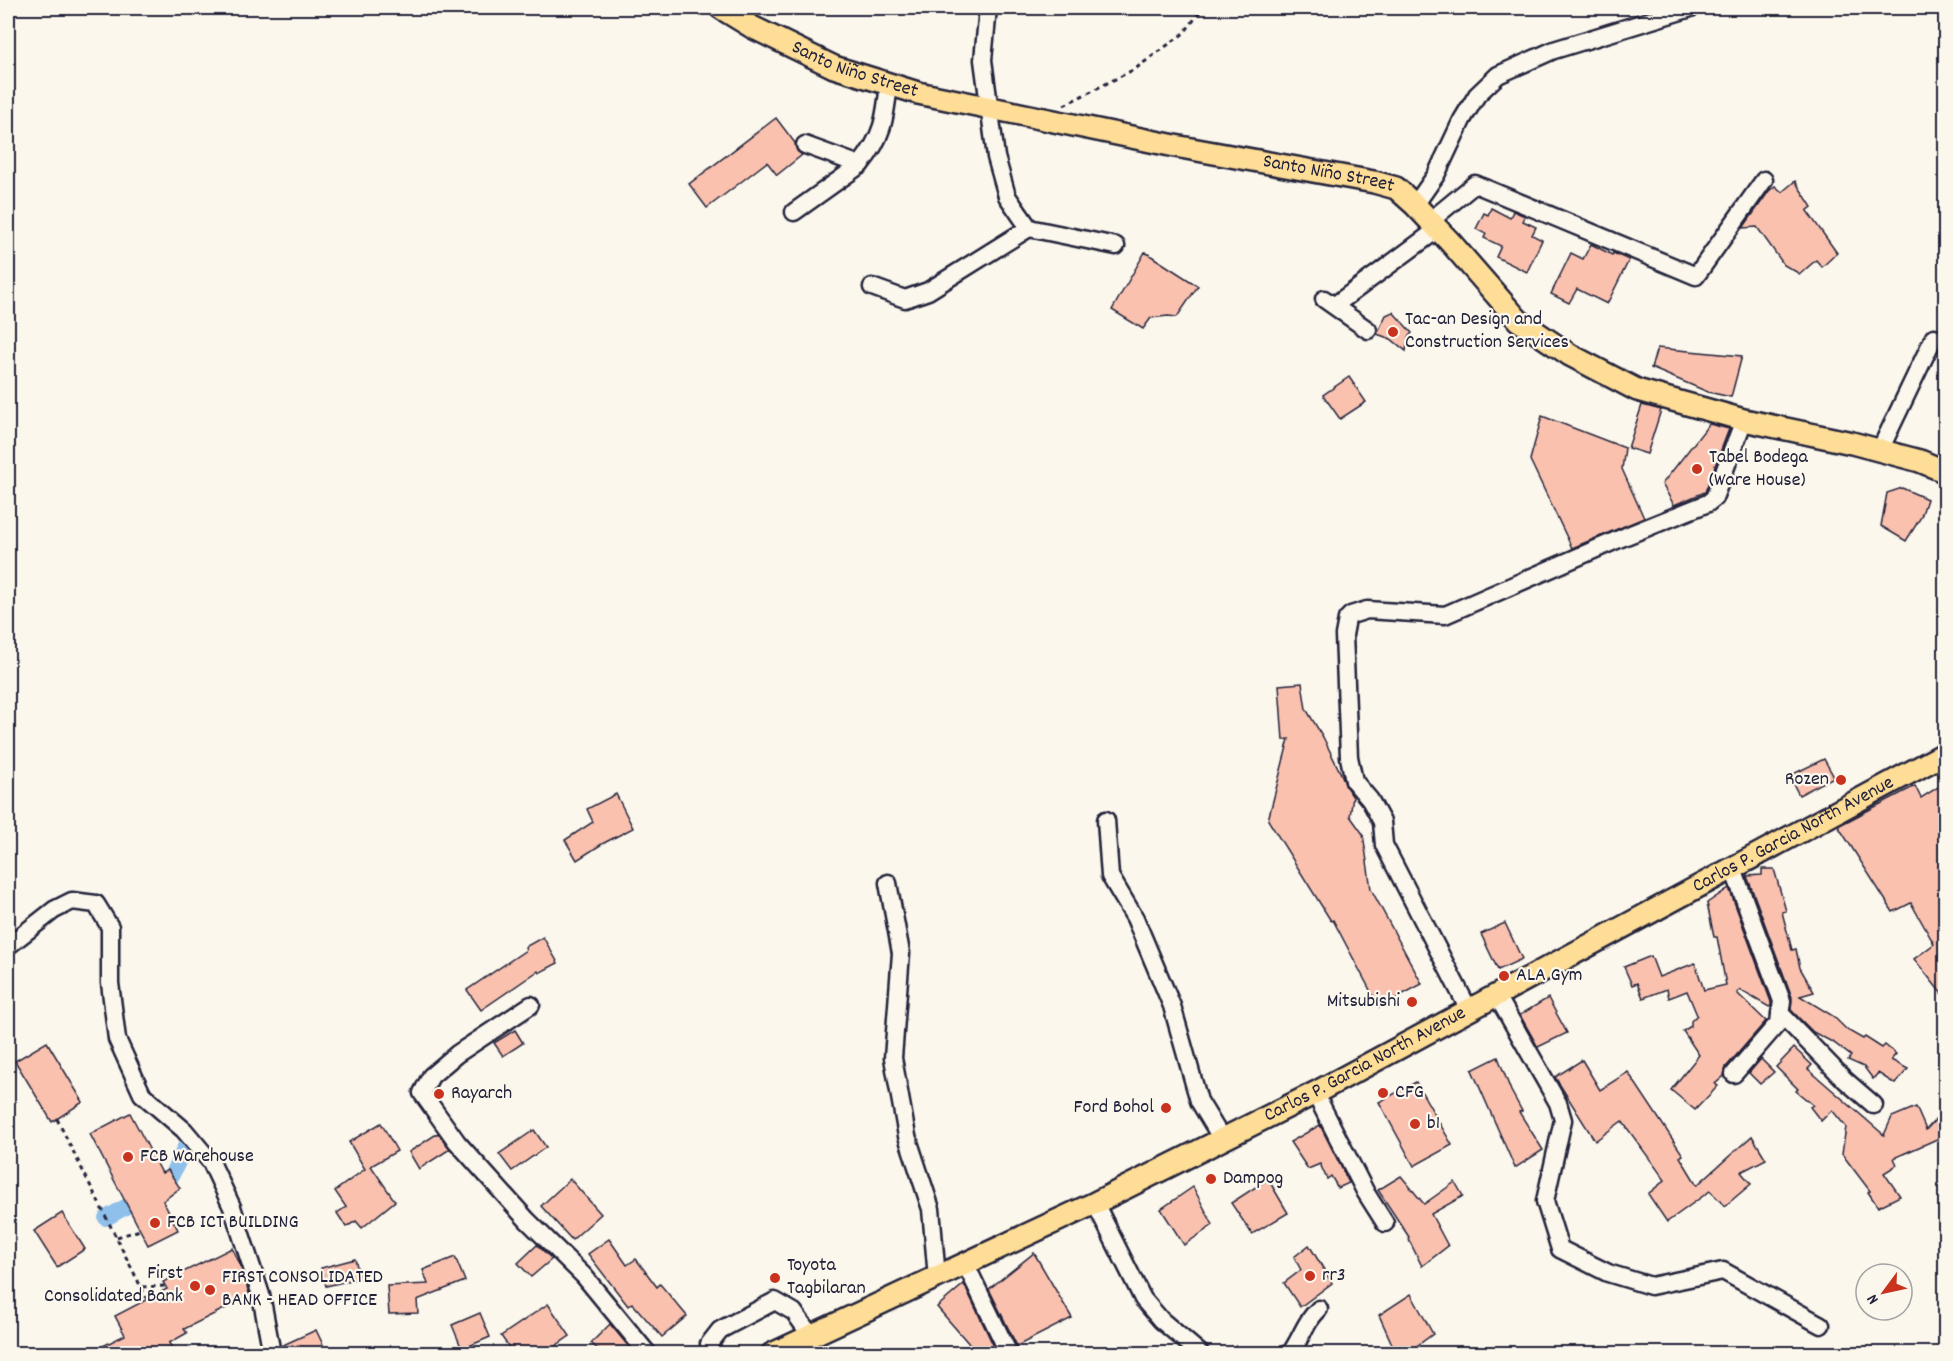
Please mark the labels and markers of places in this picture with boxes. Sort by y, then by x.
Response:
place label: Tac-an Design and Construction Services [1405,306,1569,357]
marker: Tac-an Design and Construction Services [1386,325,1400,339]
place label: Tabel Bodega (Ware House) [1709,444,1808,495]
marker: Tabel Bodega (Ware House) [1690,462,1704,476]
place label: Rozen [1785,766,1829,794]
marker: Rozen [1834,773,1848,787]
place label: ALA Gym [1516,962,1583,990]
marker: ALA Gym [1497,969,1511,983]
place label: Mitsubishi [1327,988,1400,1016]
marker: Mitsubishi [1405,995,1419,1009]
place label: CFG [1395,1079,1424,1107]
place label: Rayarch [451,1080,512,1108]
marker: CFG [1376,1086,1390,1100]
marker: Rayarch [432,1087,446,1101]
place label: Ford Bohol [1074,1094,1154,1122]
marker: Ford Bohol [1159,1101,1173,1115]
place label: b1 [1427,1110,1440,1138]
marker: b1 [1408,1117,1422,1131]
place label: FCB Warehouse [140,1143,254,1171]
marker: FCB Warehouse [121,1150,135,1164]
place label: Dampog [1223,1165,1283,1193]
marker: Dampog [1204,1172,1218,1186]
place label: FCB ICT BUILDING [167,1209,299,1237]
marker: FCB ICT BUILDING [148,1216,162,1230]
place label: Toyota Tagbilaran [787,1252,866,1303]
place label: First Consolidated Bank [44,1260,183,1311]
place label: rr3 [1322,1262,1346,1290]
place label: FIRST CONSOLIDATED BANK - HEAD OFFICE [222,1264,383,1315]
marker: rr3 [1303,1269,1317,1283]
marker: Toyota Tagbilaran [768,1271,782,1285]
marker: First Consolidated Bank [188,1279,202,1293]
marker: FIRST CONSOLIDATED BANK - HEAD OFFICE [203,1283,217,1297]

